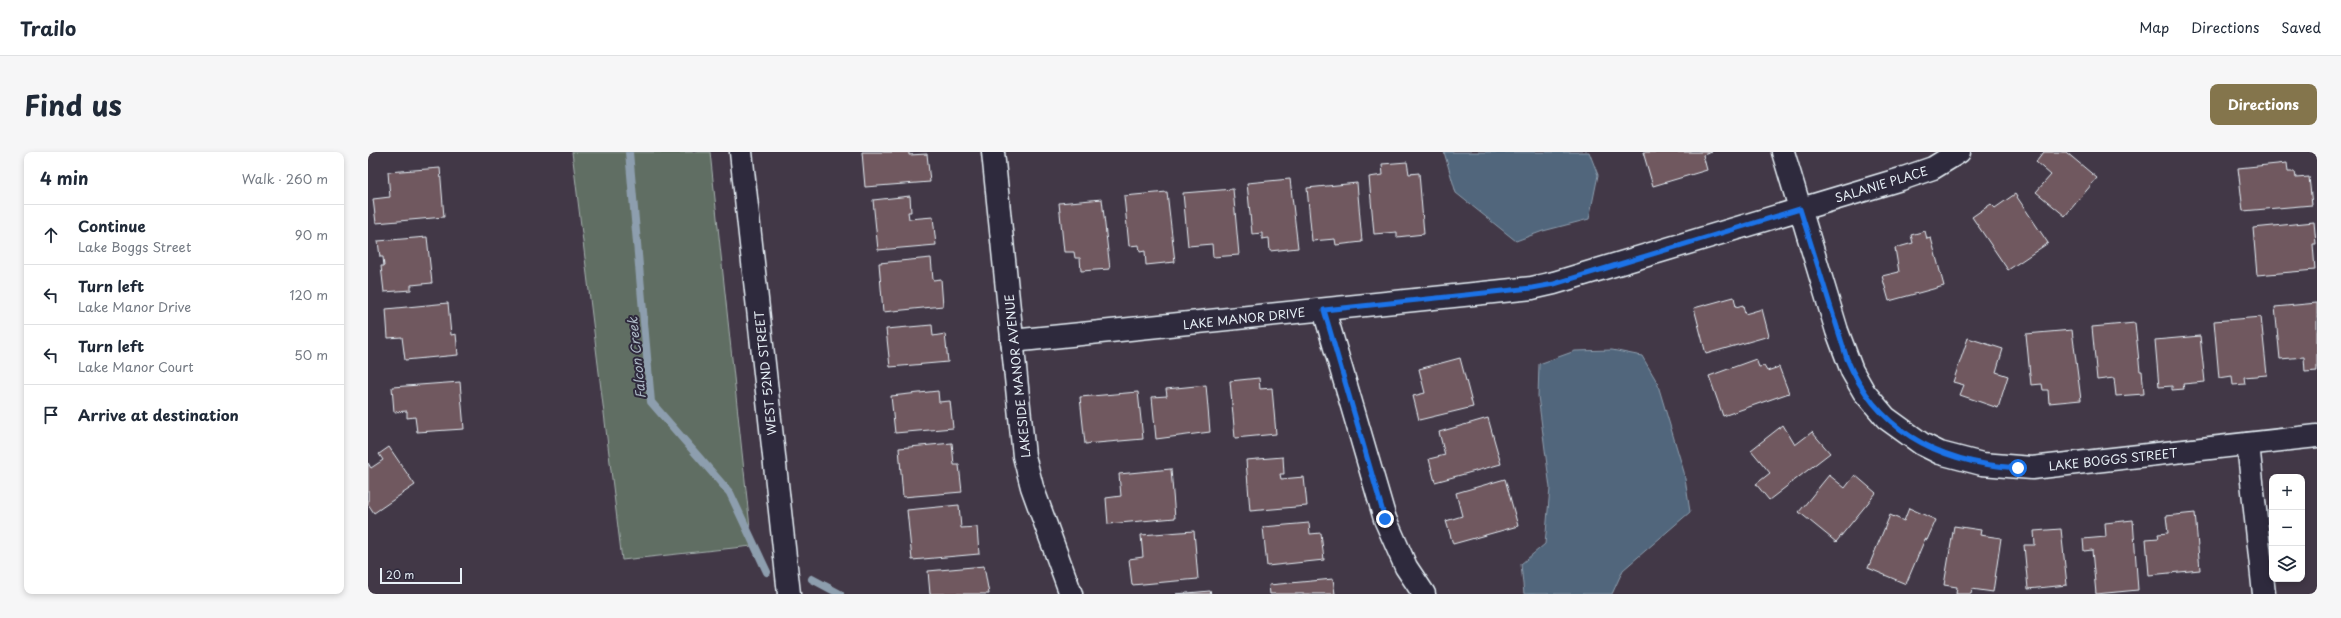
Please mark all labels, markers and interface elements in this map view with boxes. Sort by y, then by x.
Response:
text: Trailo [20,14,76,42]
text: Map [2139,17,2169,38]
text: Directions [2191,17,2259,38]
text: Saved [2281,17,2321,38]
text: Find us [24,83,122,126]
button: Directions [2210,84,2317,125]
street label: SALANIE PLACE [1832,161,1930,207]
text: 4 min [40,165,88,191]
text: Walk · 260 m [242,169,328,188]
text: Continue [78,214,146,237]
icon: ahead [40,224,62,246]
text: 90 m [295,225,328,244]
text: Lake Boggs Street [78,237,191,256]
text: Turn left [78,274,144,297]
icon: left [40,284,62,306]
text: 120 m [289,285,328,304]
street label: LAKESIDE MANOR AVENUE [999,293,1035,459]
text: Lake Manor Drive [78,297,191,316]
street label: LAKE MANOR DRIVE [1182,303,1306,333]
street label: WEST 52ND STREET [749,309,780,436]
water label: Falcon Creek [622,315,650,400]
text: Turn left [78,334,144,357]
icon: left [40,344,62,366]
text: 50 m [294,345,328,364]
text: Lake Manor Court [78,357,194,376]
text: Arrive at destination [78,403,239,426]
icon: arrive [40,404,62,426]
street label: LAKE BOGGS STREET [2048,443,2179,475]
route start [2009,459,2027,477]
map controls [2269,474,2305,582]
button: + [2269,474,2305,510]
route end [1376,510,1394,528]
button: − [2269,510,2305,546]
button: layers [2269,546,2305,582]
scale bar [380,566,462,585]
text: 20 m [386,566,414,583]

